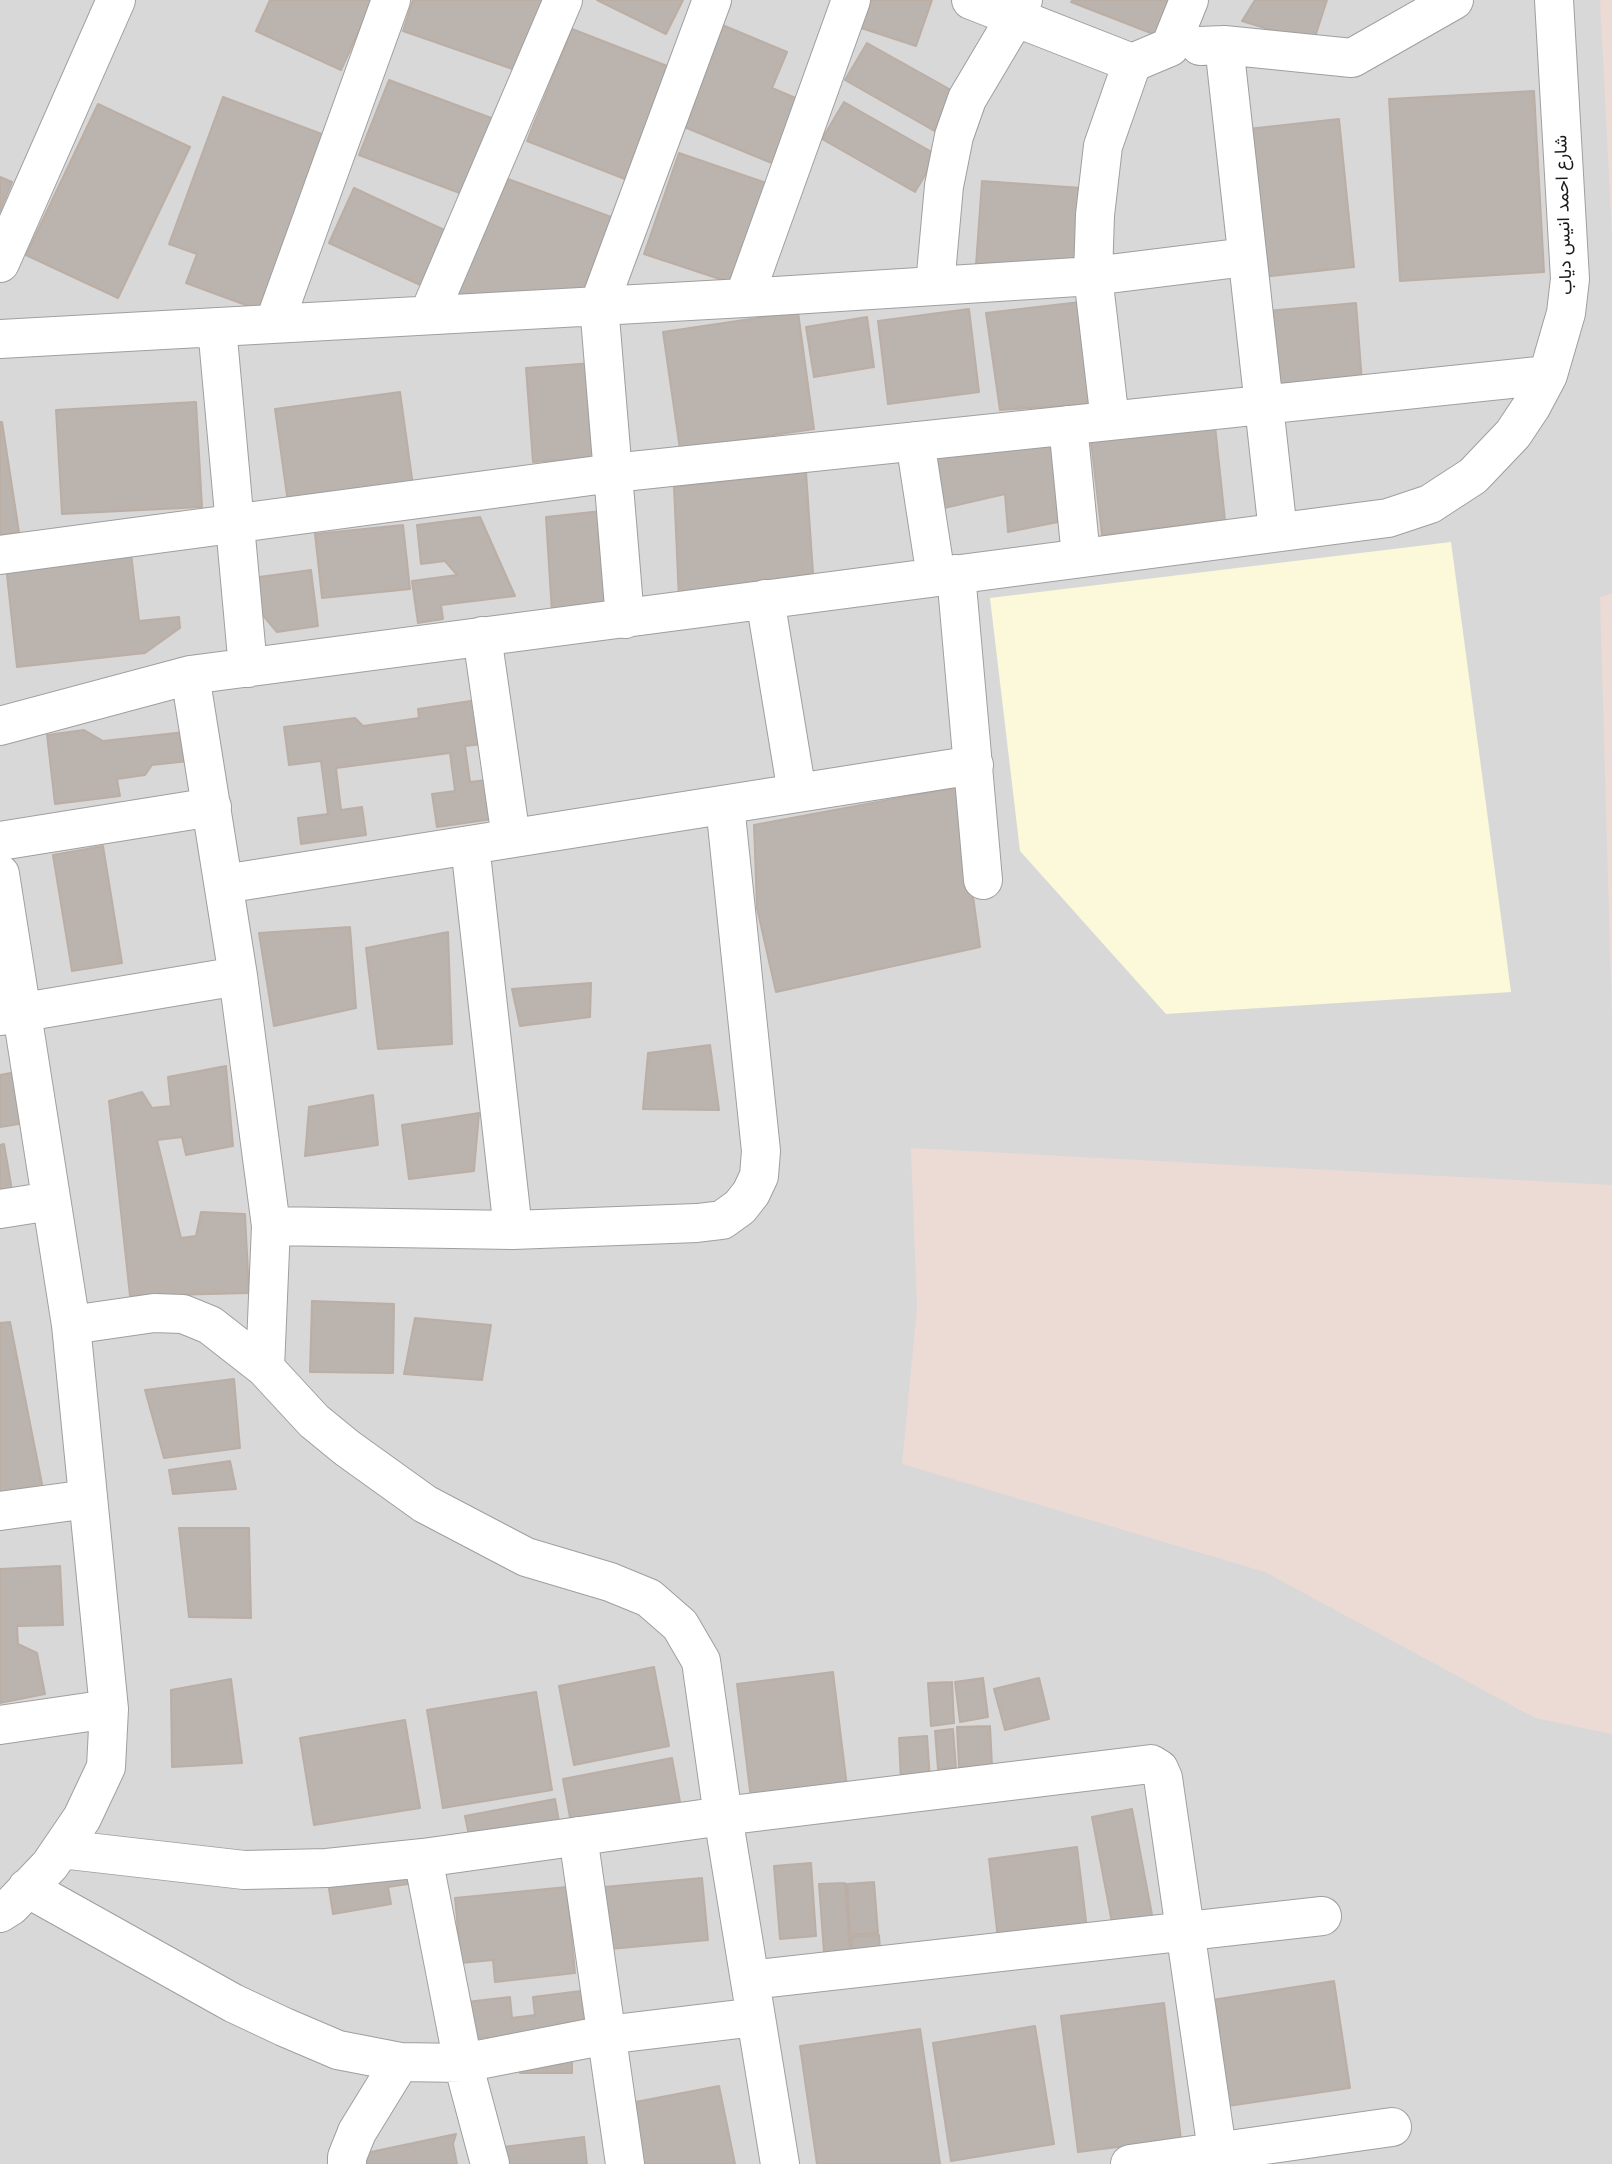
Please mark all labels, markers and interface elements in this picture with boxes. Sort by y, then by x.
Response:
street label: شارع احمد انيس دياب [1550,135,1578,295]

